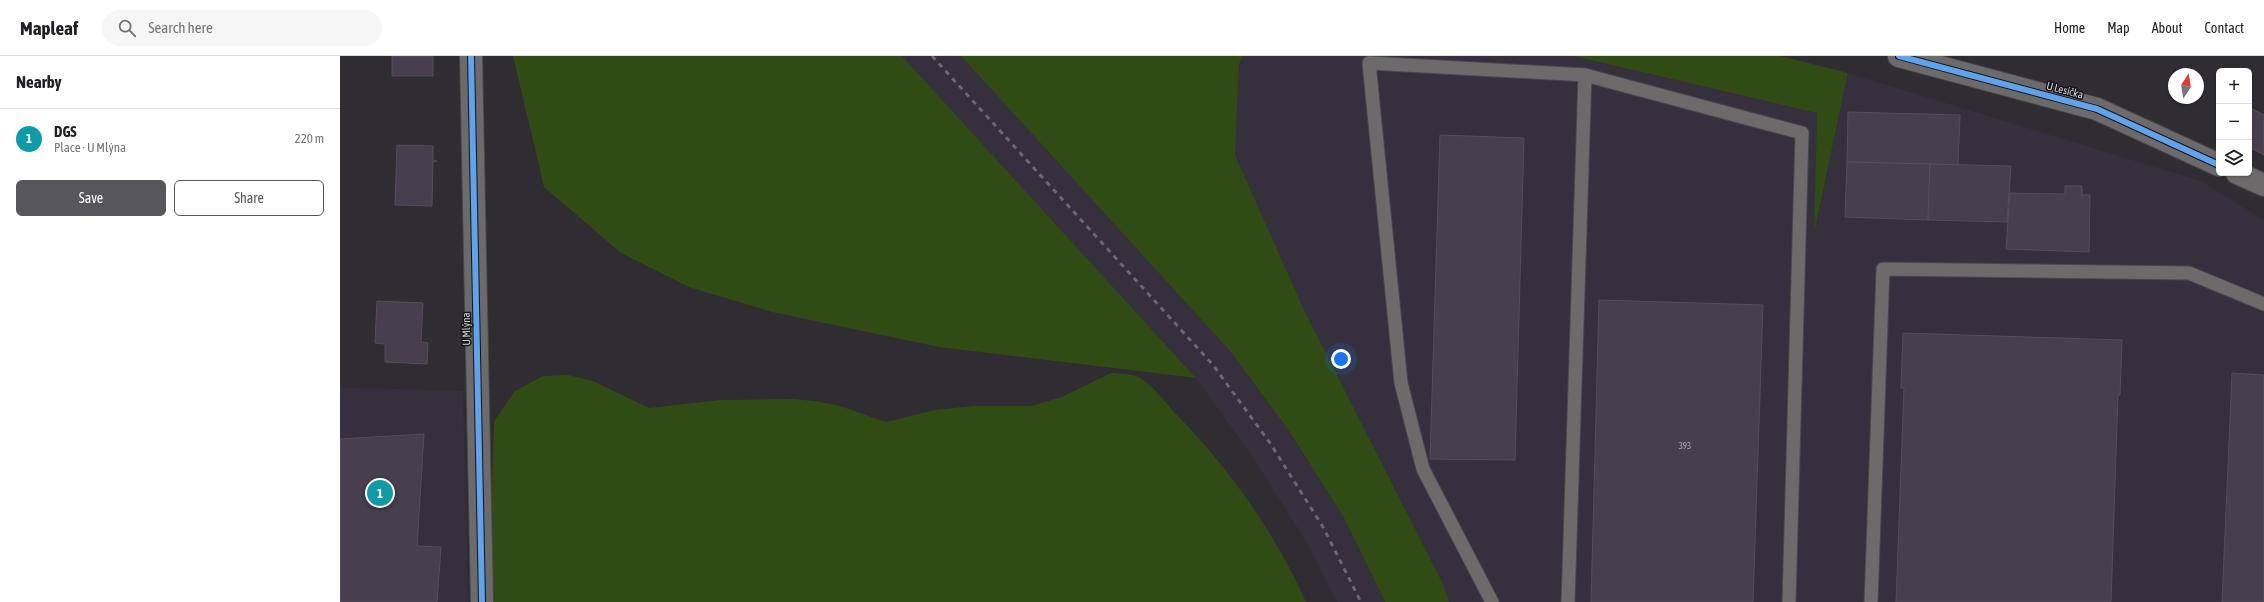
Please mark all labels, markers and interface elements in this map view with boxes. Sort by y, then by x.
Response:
search box [102,10,382,46]
text: Mapleaf [20,17,78,39]
icon: search [116,17,138,39]
text: Search here [148,19,213,36]
text: Home [2054,20,2085,36]
text: Map [2107,20,2130,36]
text: About [2152,20,2183,36]
text: Contact [2205,20,2244,36]
north arrow [2168,68,2204,104]
map controls [2216,68,2252,176]
button: + [2216,68,2252,104]
text: Nearby [16,72,62,92]
street label: U Lesíčka [2045,79,2085,101]
button: − [2216,104,2252,140]
text: DGS [54,123,77,140]
text: 1 [26,131,32,146]
text: 220 m [295,131,324,146]
text: Place · U Mlýna [54,140,126,155]
button: layers [2216,140,2252,176]
button: Save [16,180,166,216]
button: Share [174,180,324,216]
street label: U Mlýna [460,312,472,346]
your location [1331,349,1351,369]
house number: 393 [1679,441,1691,451]
pin: 1 [367,478,393,508]

